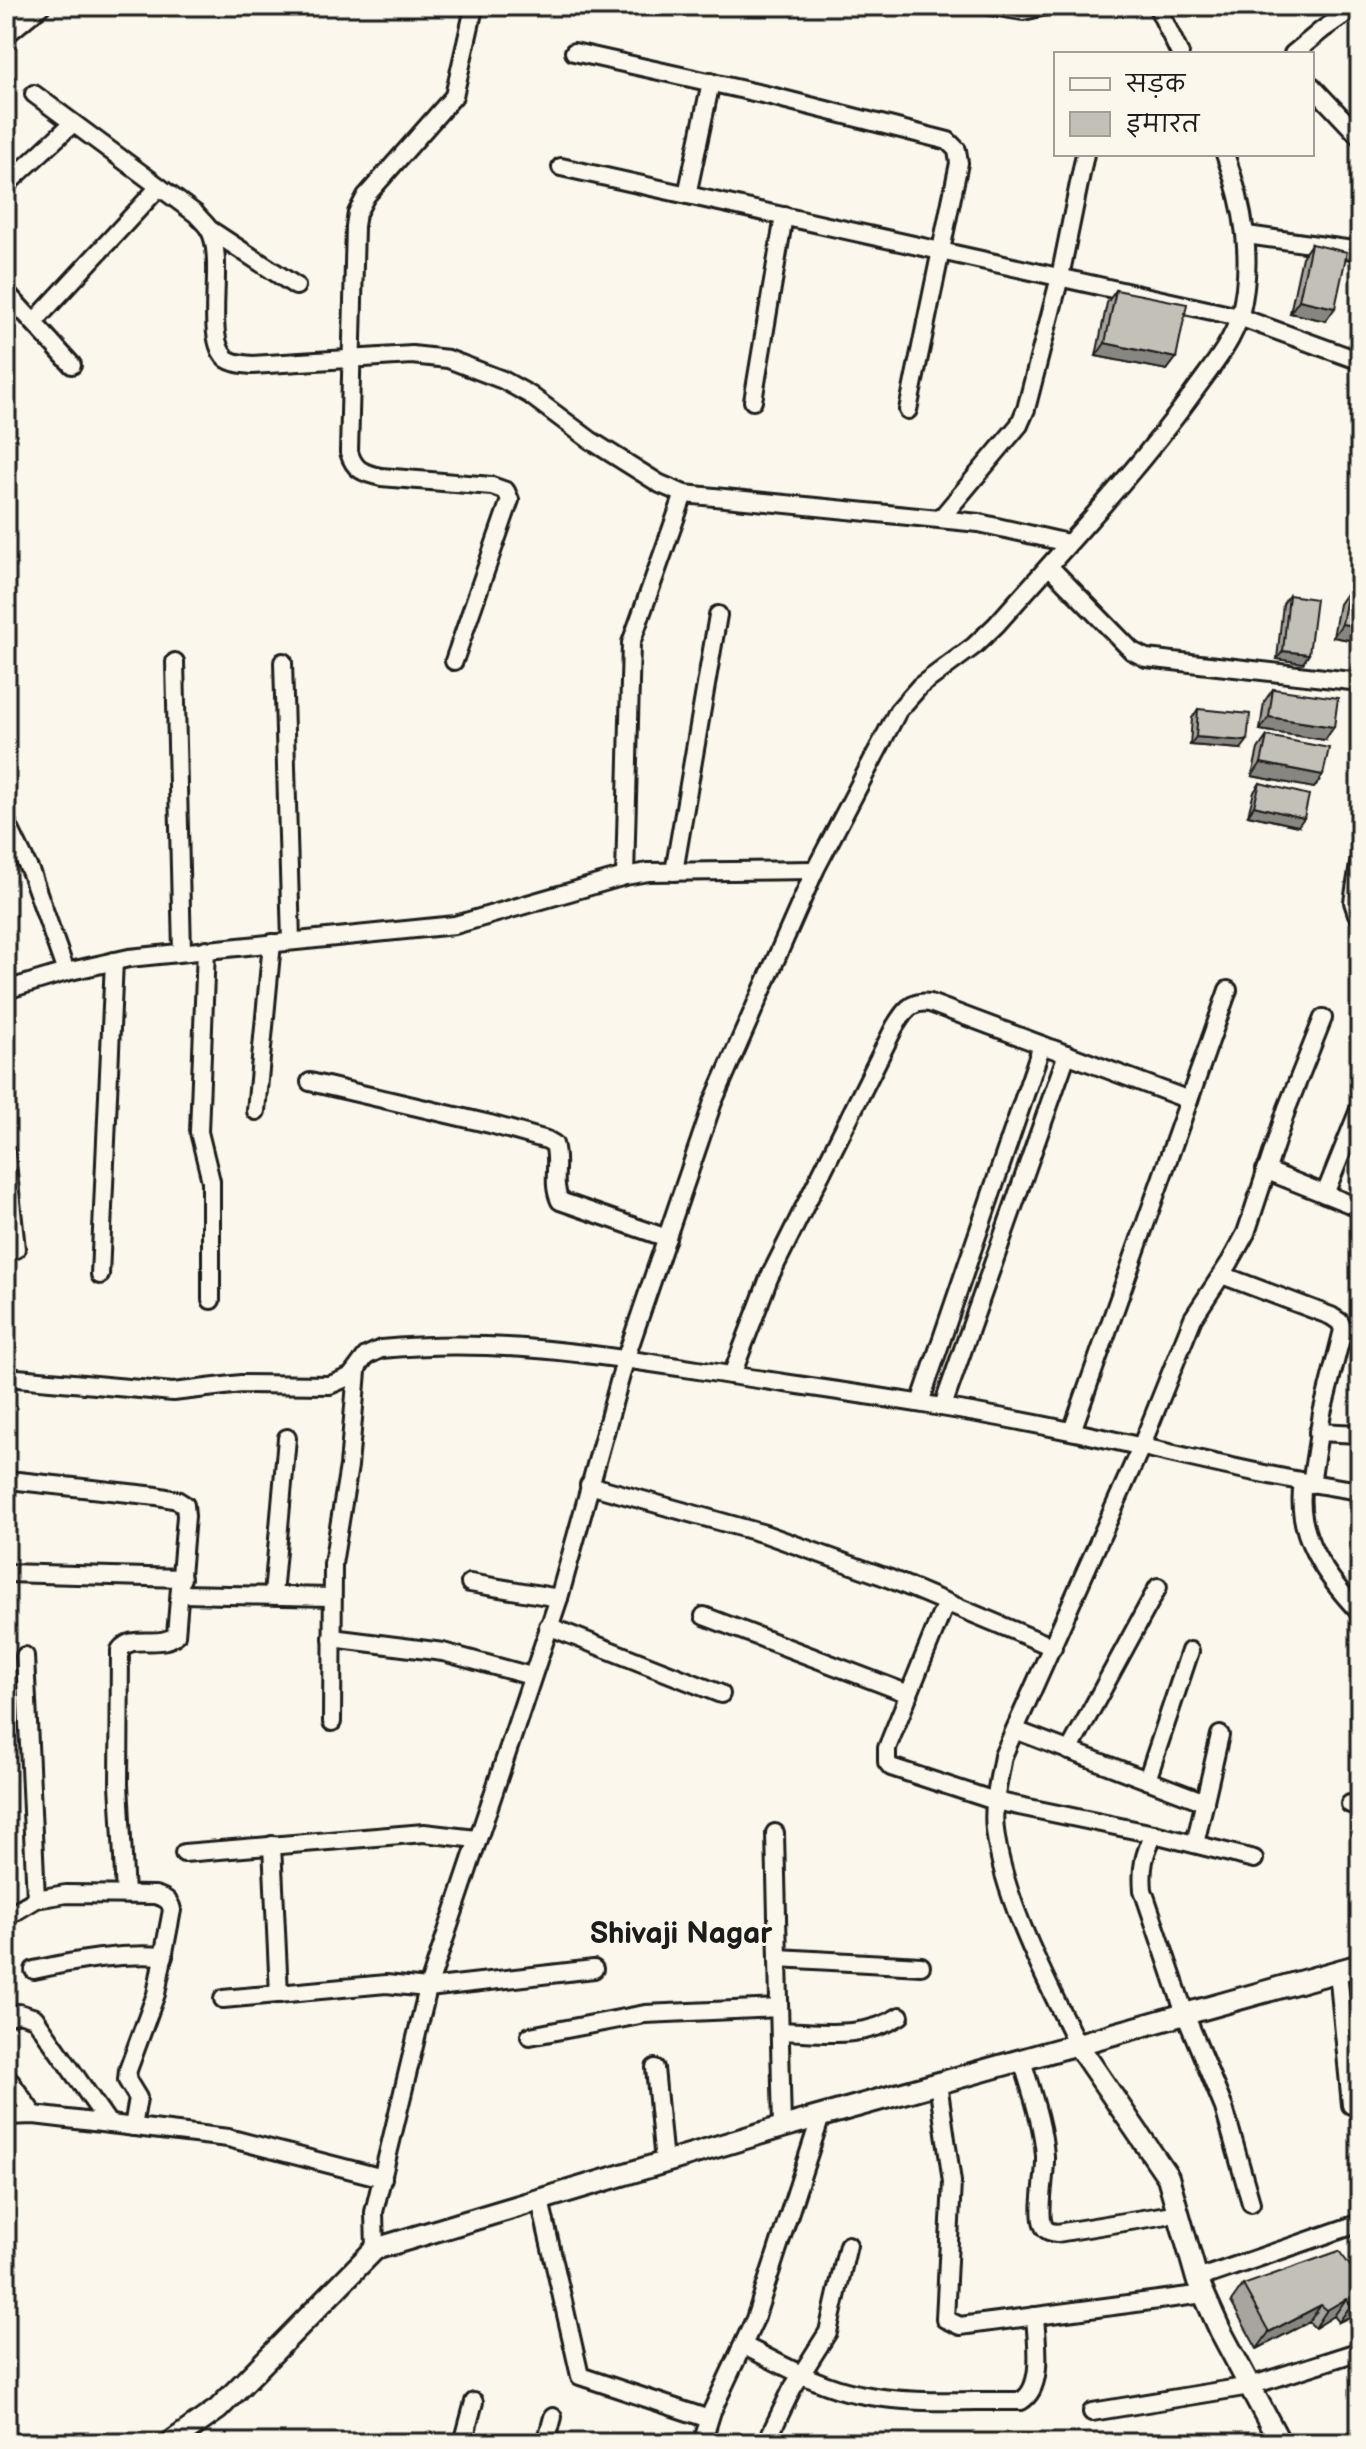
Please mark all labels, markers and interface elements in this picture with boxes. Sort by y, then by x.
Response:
legend [1054,52,1314,156]
text: सड़क [1124,70,1187,99]
text: इमारत [1126,110,1201,139]
district label: Shivaji Nagar [590,1916,773,1952]

